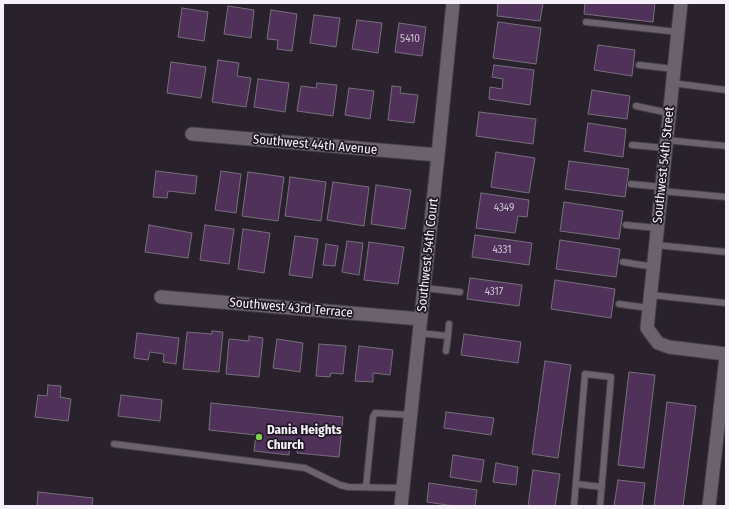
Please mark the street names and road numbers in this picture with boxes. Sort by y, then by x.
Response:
street label: Southwest 54th Street [650,106,678,224]
street label: Southwest 44th Avenue [252,132,378,158]
street label: Southwest 54th Court [414,197,442,313]
street label: Southwest 43rd Terrace [229,295,353,321]

